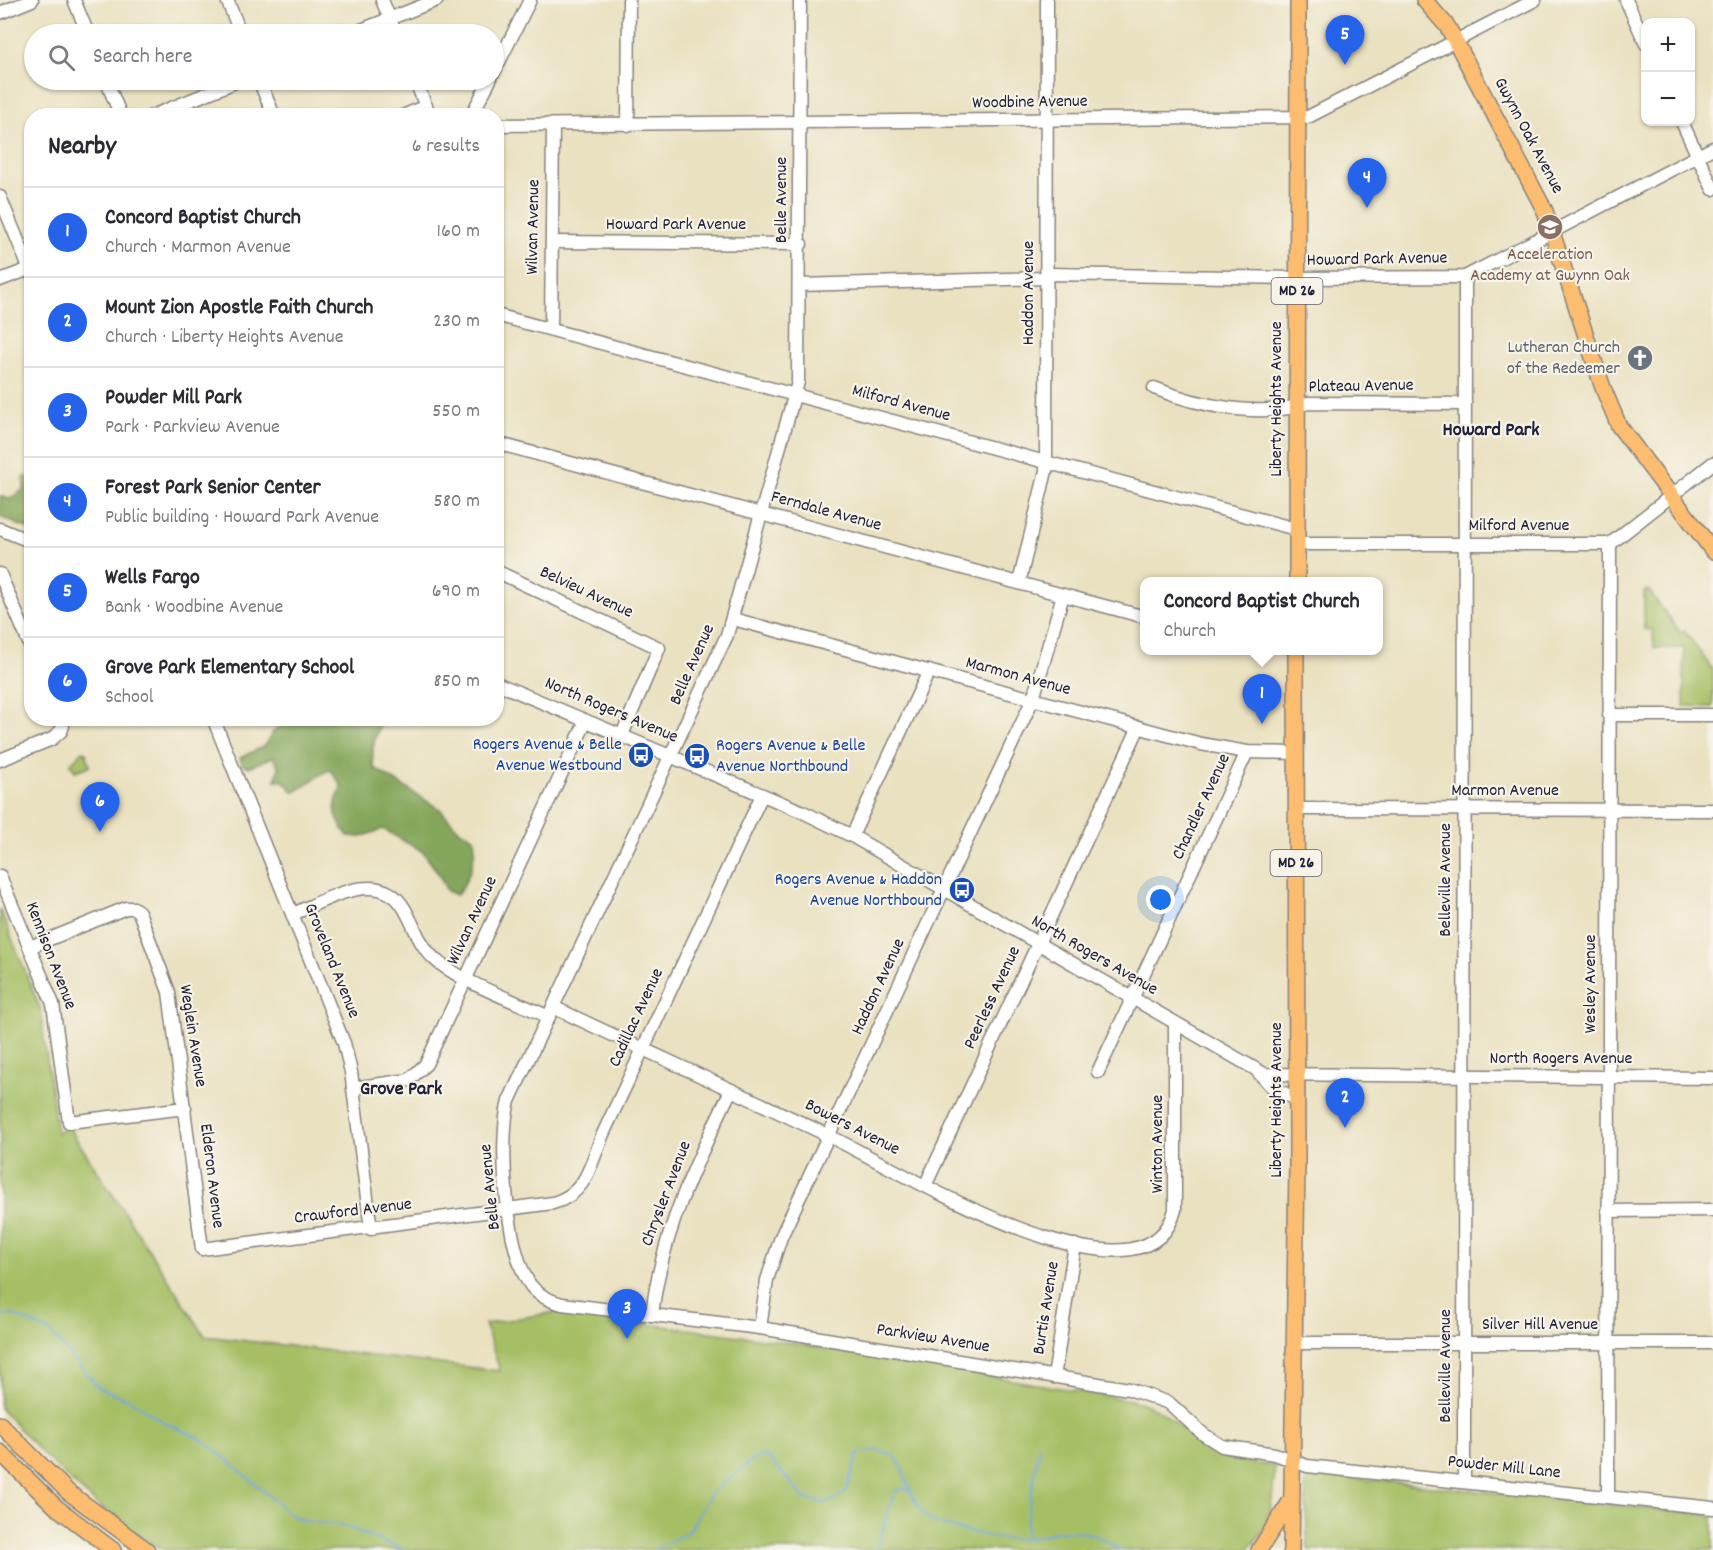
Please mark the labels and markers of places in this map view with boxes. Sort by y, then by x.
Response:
pin: 5 [1326,16,1364,65]
pin: 4 [1348,158,1386,208]
school or university icon: Acceleration Academy at Gwynn Oak [1535,212,1565,242]
place label: Acceleration Academy at Gwynn Oak [1470,243,1630,289]
place label: Lutheran Church of the Redeemer [1507,336,1620,382]
church icon: Lutheran Church of the Redeemer [1625,343,1655,373]
pin: 1 [1242,674,1282,724]
place label: Rogers Avenue & Belle Avenue Westbound [473,733,622,779]
place label: Rogers Avenue & Belle Avenue Northbound [716,734,865,780]
bus stop icon: Rogers Avenue & Belle Avenue Westbound [626,740,656,770]
bus stop icon: Rogers Avenue & Belle Avenue Northbound [682,741,712,771]
pin: 6 [80,782,120,832]
place label: Rogers Avenue & Haddon Avenue Northbound [775,868,942,914]
bus stop icon: Rogers Avenue & Haddon Avenue Northbound [947,875,977,905]
pin: 2 [1326,1078,1364,1128]
pin: 3 [608,1290,646,1339]

